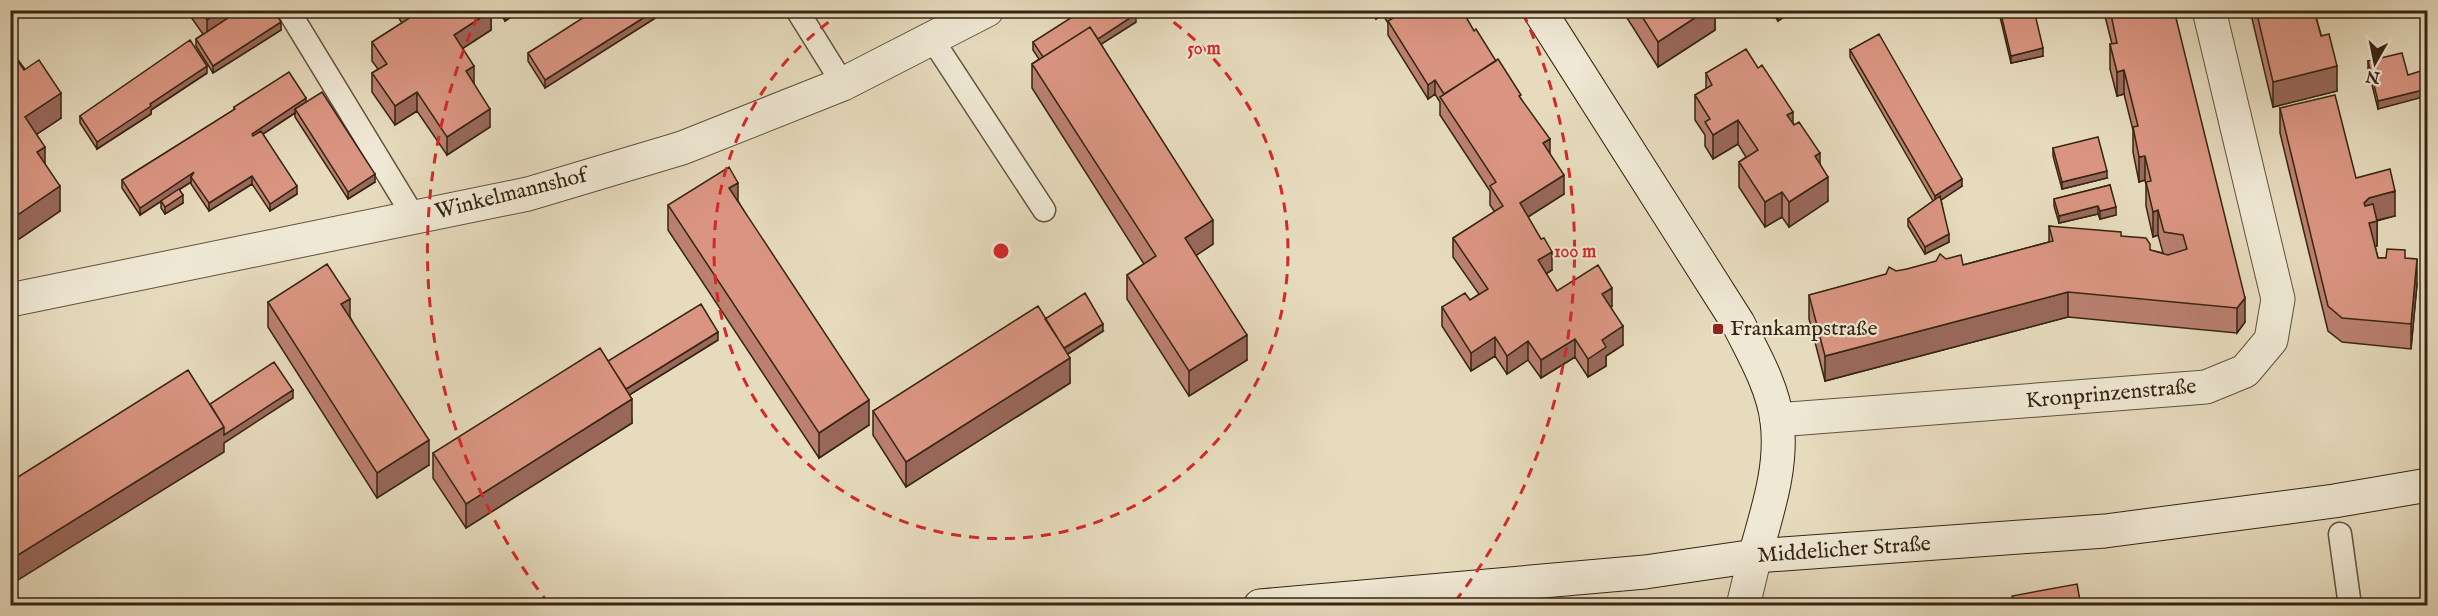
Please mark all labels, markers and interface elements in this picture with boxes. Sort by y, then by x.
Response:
north arrow [2345,33,2405,93]
text: 50 m [1187,38,1221,61]
text: N [2364,65,2382,87]
street label: Winkelmannshof [432,161,594,226]
centre of rings [991,241,1011,261]
text: 100 m [1554,241,1596,264]
place label: Frankampstraße [1730,315,1878,343]
marker: Frankampstraße [1711,322,1725,336]
street label: Kronprinzenstraße [2024,373,2198,415]
street label: Middelicher Straße [1756,530,1932,570]

